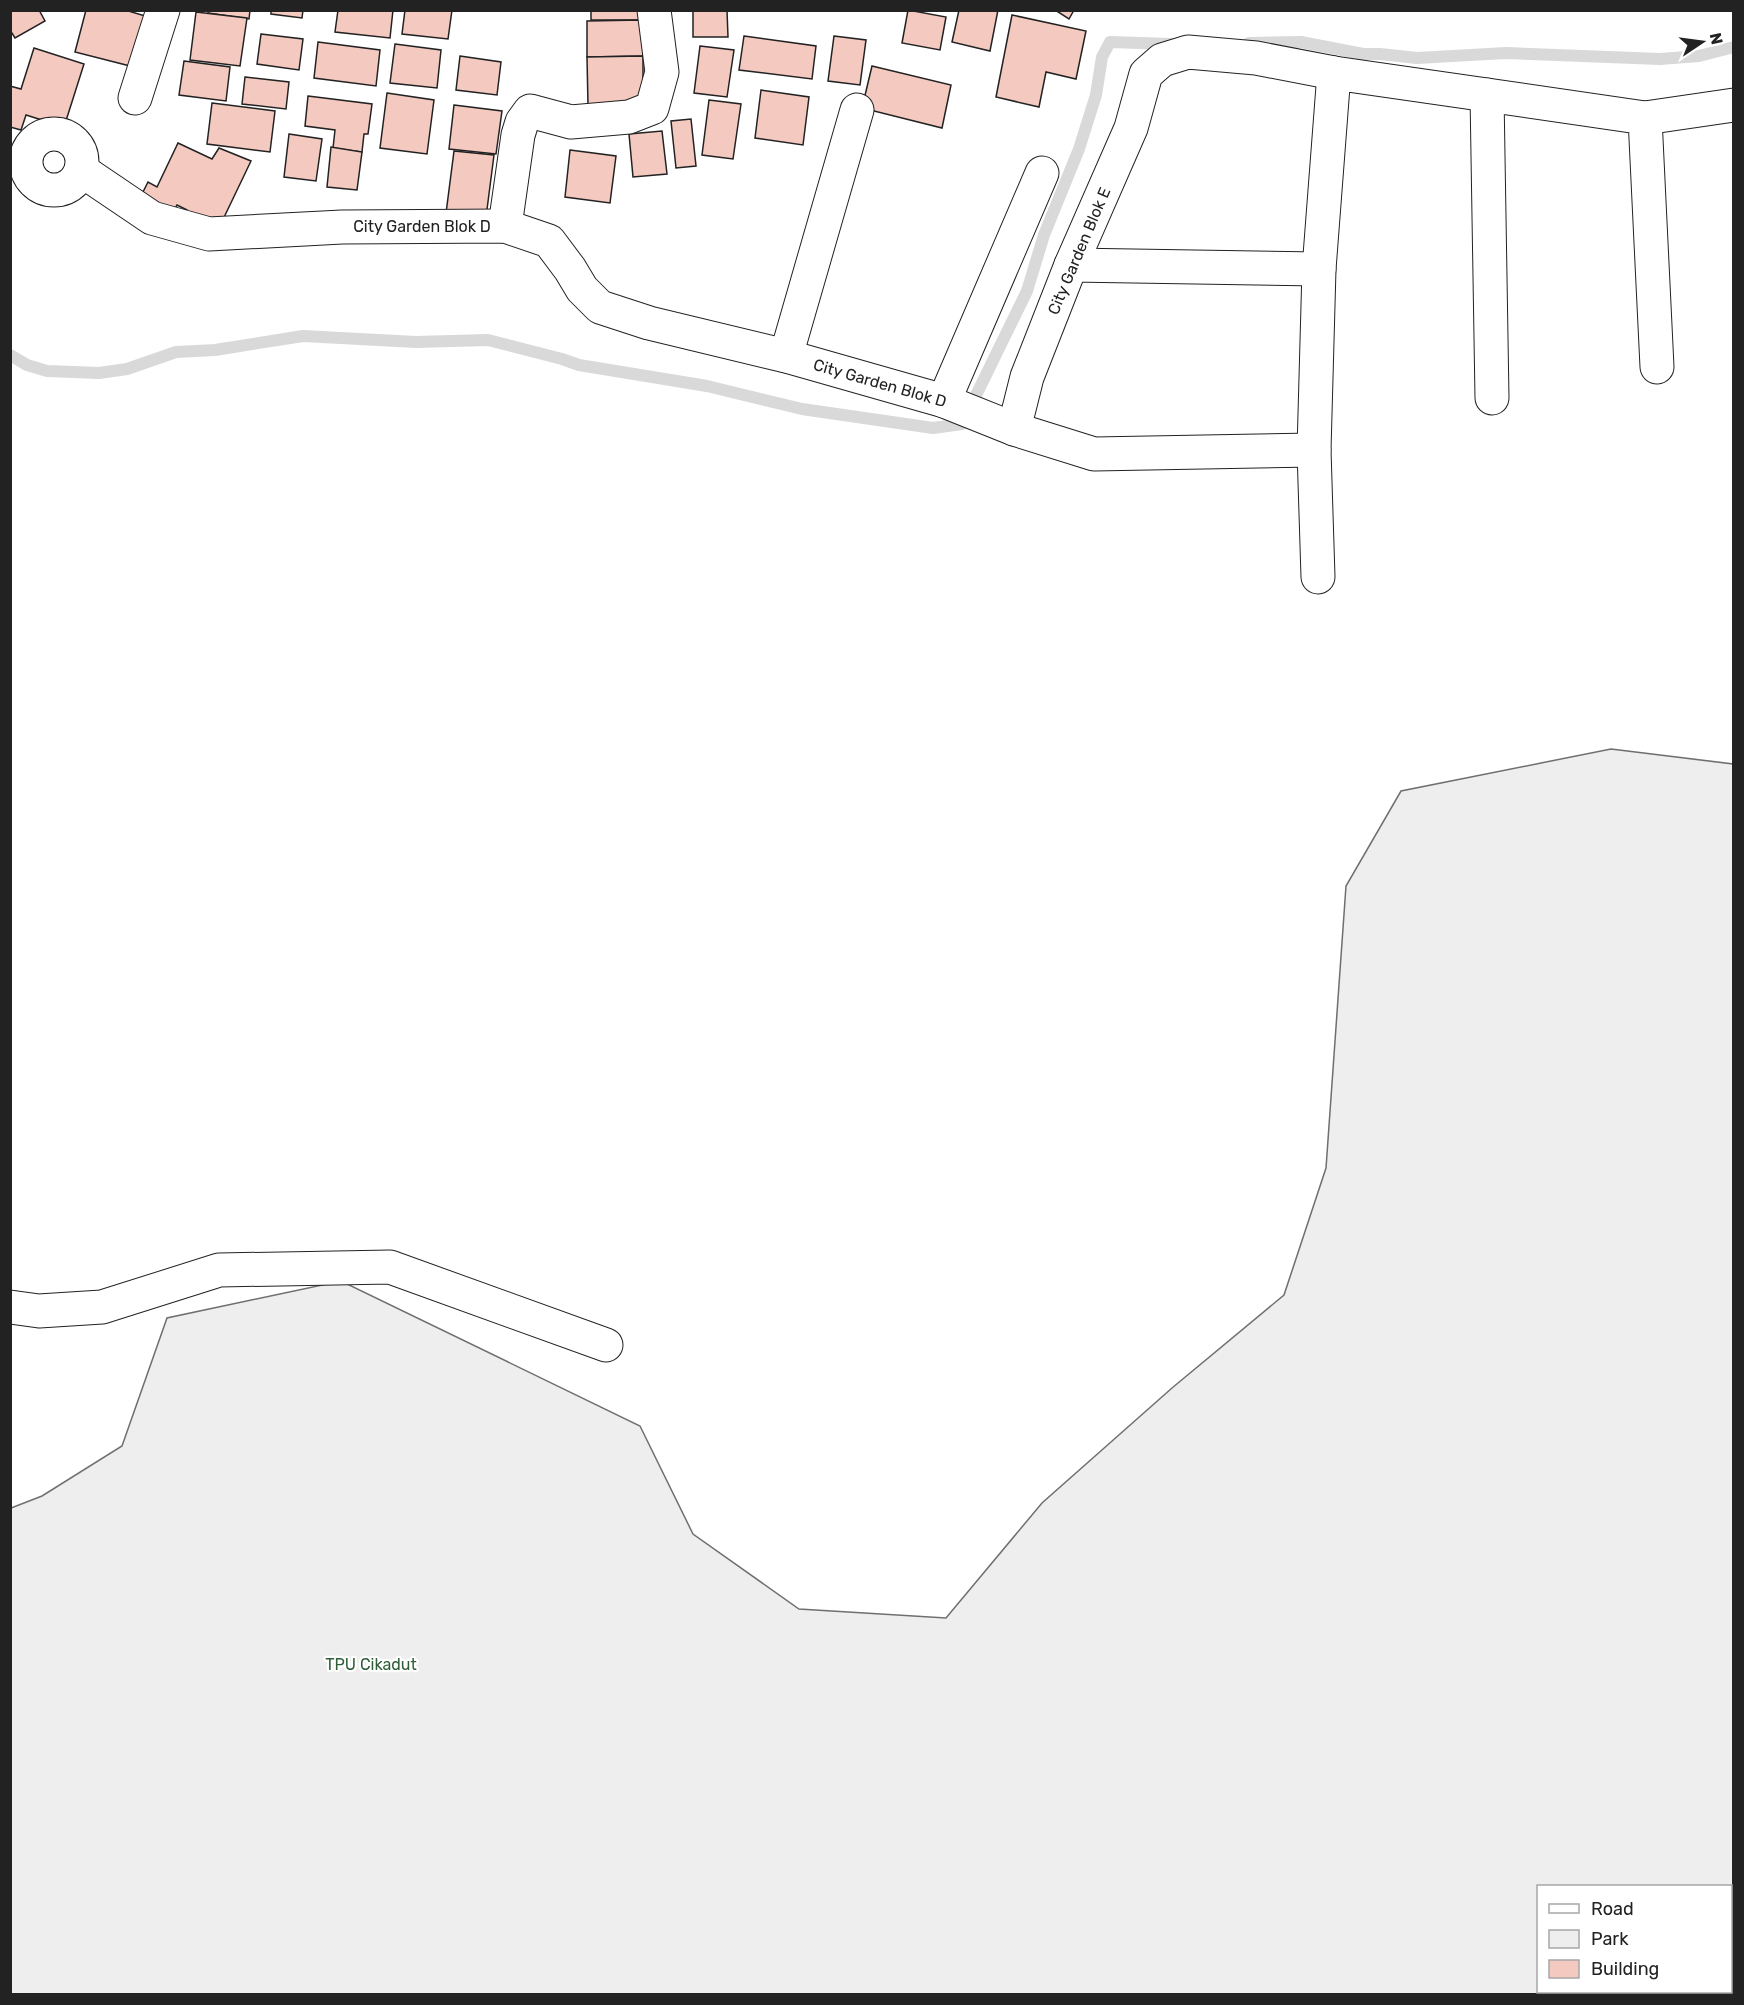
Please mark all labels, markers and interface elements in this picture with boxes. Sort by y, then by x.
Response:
north arrow [1672,12,1732,72]
text: N [1706,31,1727,46]
street label: City Garden Blok E [1044,185,1114,317]
street label: City Garden Blok D [353,217,491,236]
street label: City Garden Blok D [811,355,949,411]
park label: TPU Cikadut [325,1655,417,1674]
legend [1537,1885,1732,1993]
text: Road [1591,1898,1634,1920]
text: Park [1591,1928,1629,1950]
text: Building [1591,1958,1659,1980]

